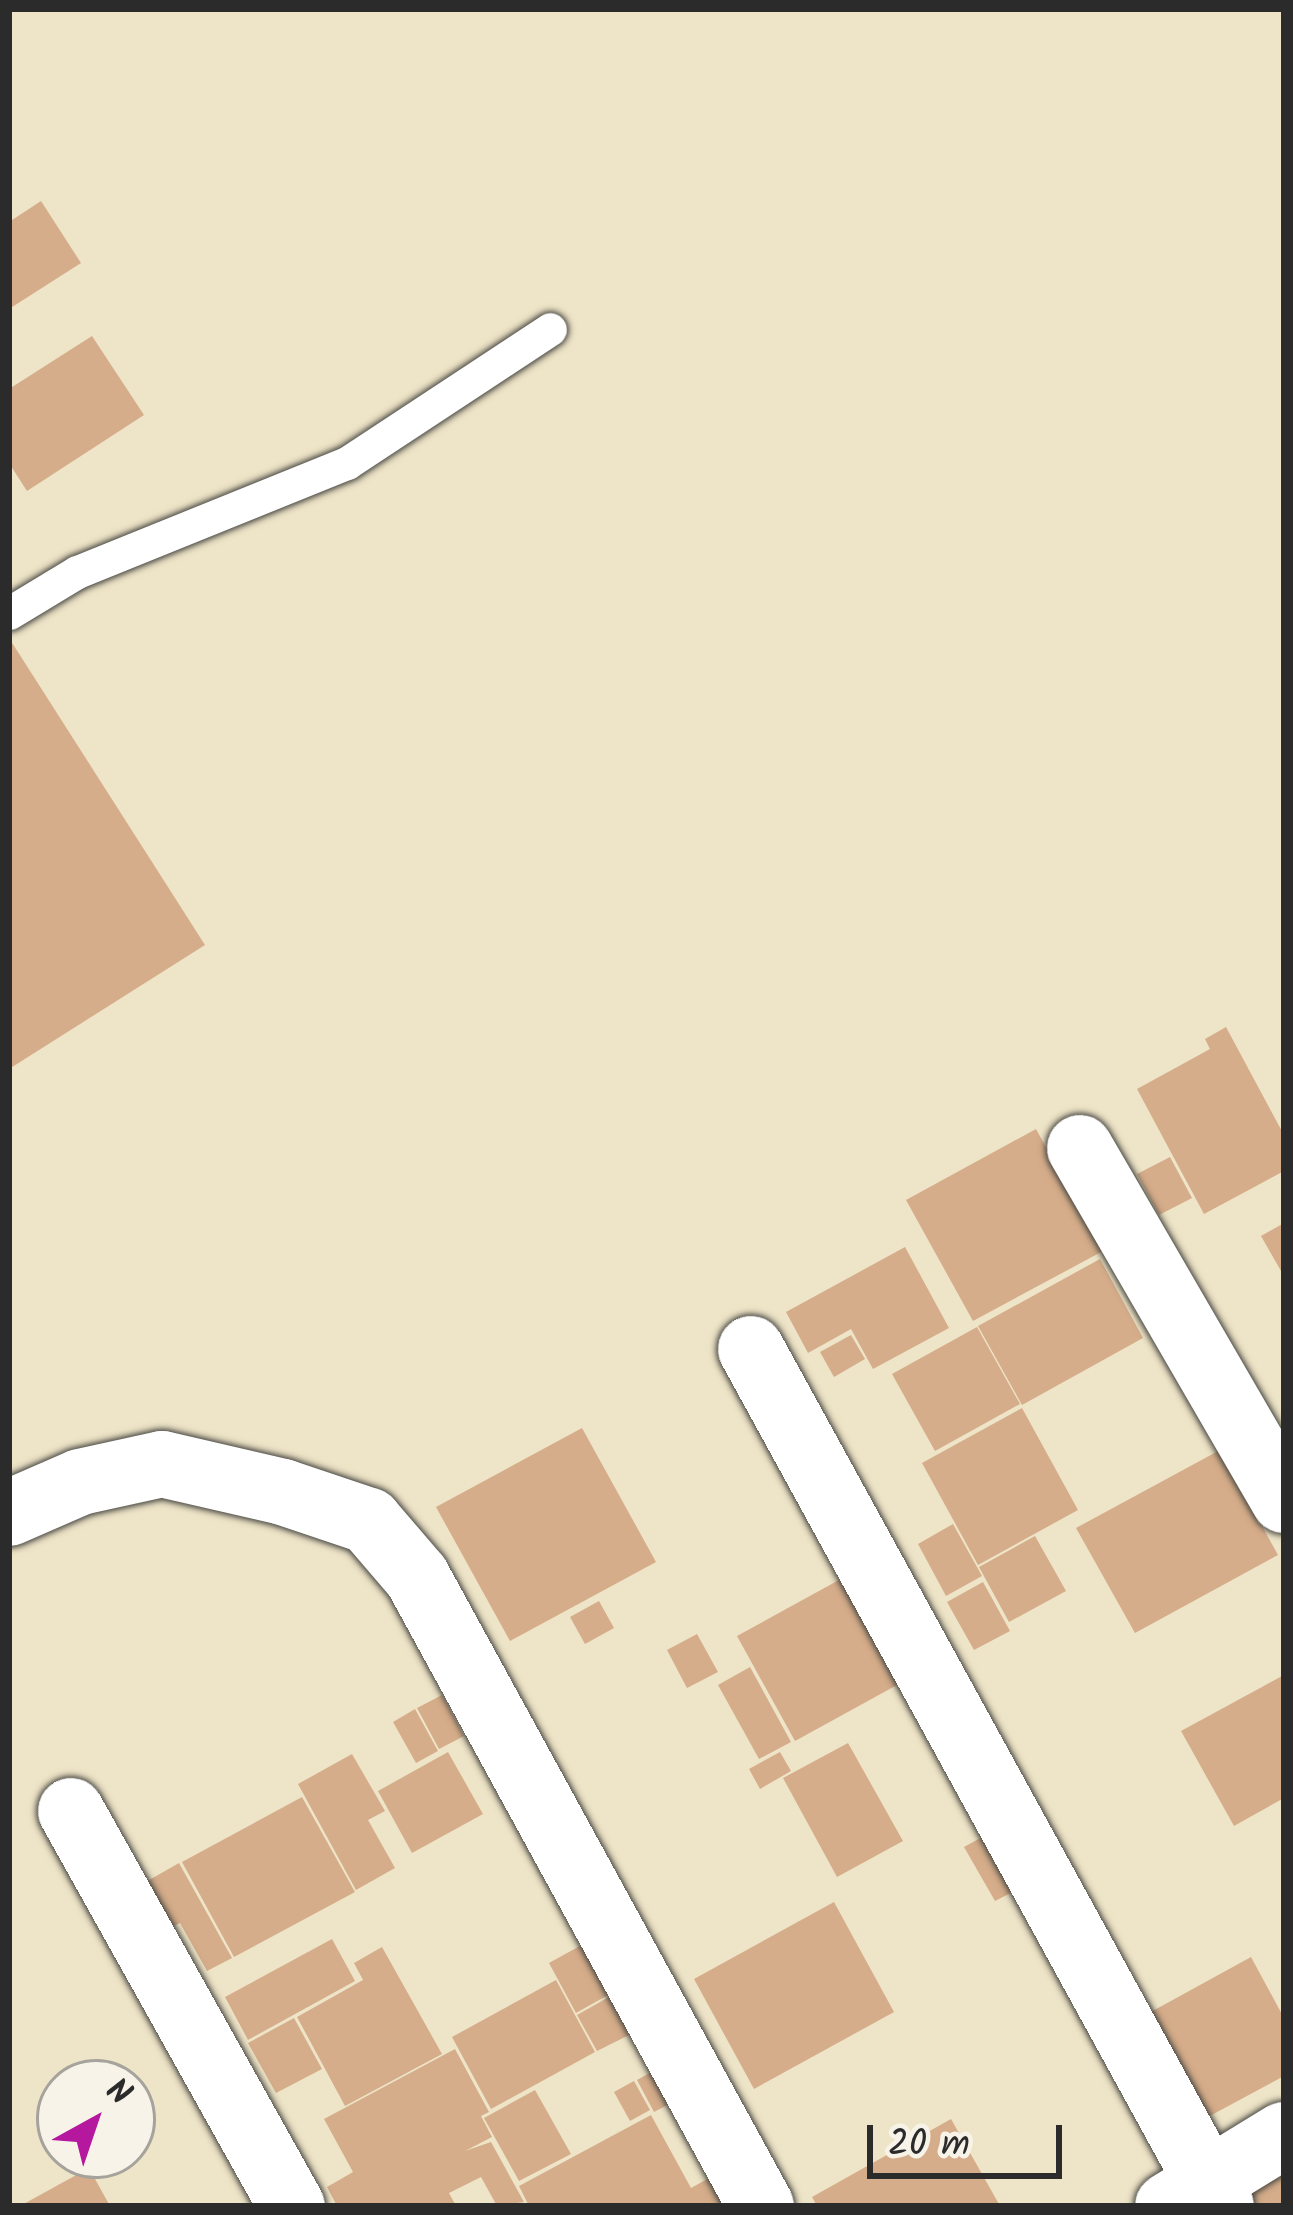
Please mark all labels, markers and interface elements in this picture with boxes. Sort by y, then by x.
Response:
north arrow [36,2059,156,2179]
text: N [93,2066,143,2120]
scale bar [873,2101,1068,2175]
text: 20 m [888,2117,970,2174]

